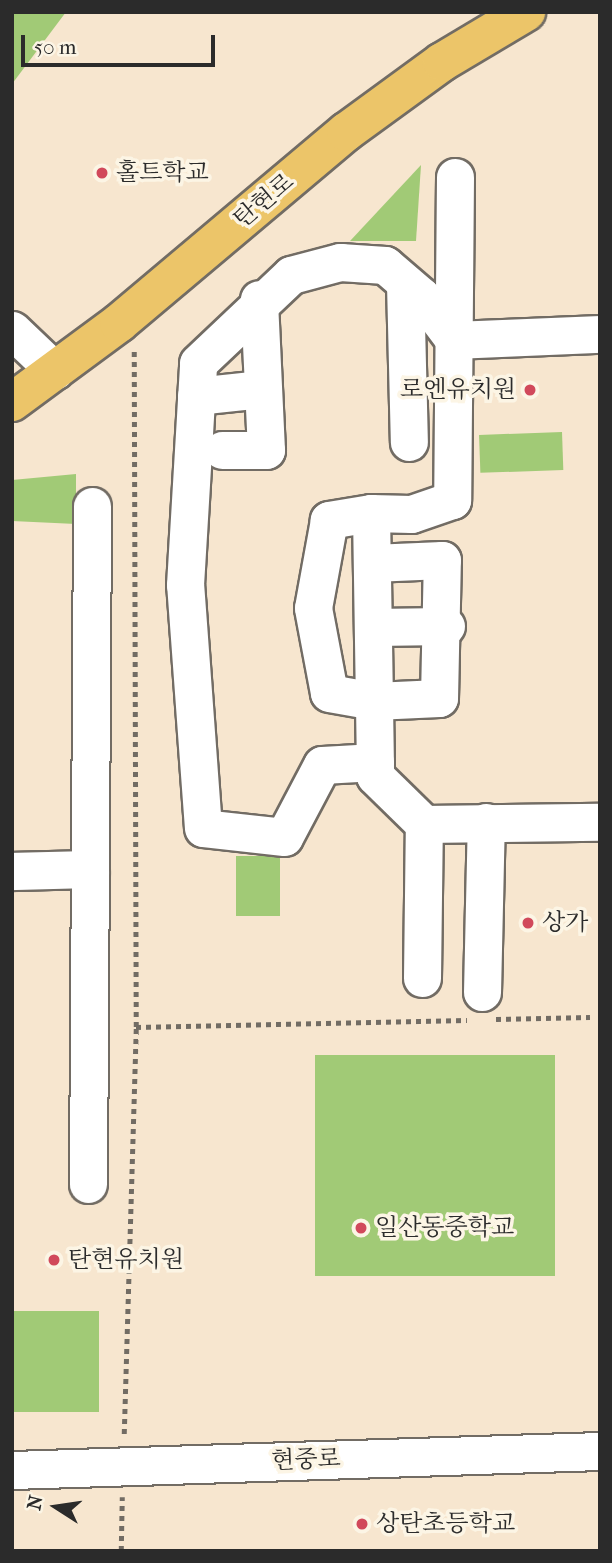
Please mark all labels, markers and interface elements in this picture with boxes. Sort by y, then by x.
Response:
scale bar [24,21,219,65]
text: 50 m [34,35,77,59]
place label: 홀트학교 [116,159,209,187]
marker: 홀트학교 [94,165,110,181]
street label: 탄현로 [228,168,300,234]
place label: 로엔유치원 [400,376,516,404]
marker: 로엔유치원 [522,382,538,398]
place label: 상가 [542,909,588,937]
marker: 상가 [520,915,536,931]
place label: 일산동중학교 [375,1214,514,1242]
marker: 일산동중학교 [353,1220,369,1236]
place label: 탄현유치원 [68,1246,184,1274]
marker: 탄현유치원 [46,1252,62,1268]
street label: 현중로 [271,1444,341,1476]
north arrow [21,1472,91,1542]
text: N [23,1493,48,1512]
place label: 상탄초등학교 [376,1510,515,1538]
marker: 상탄초등학교 [354,1516,370,1532]

